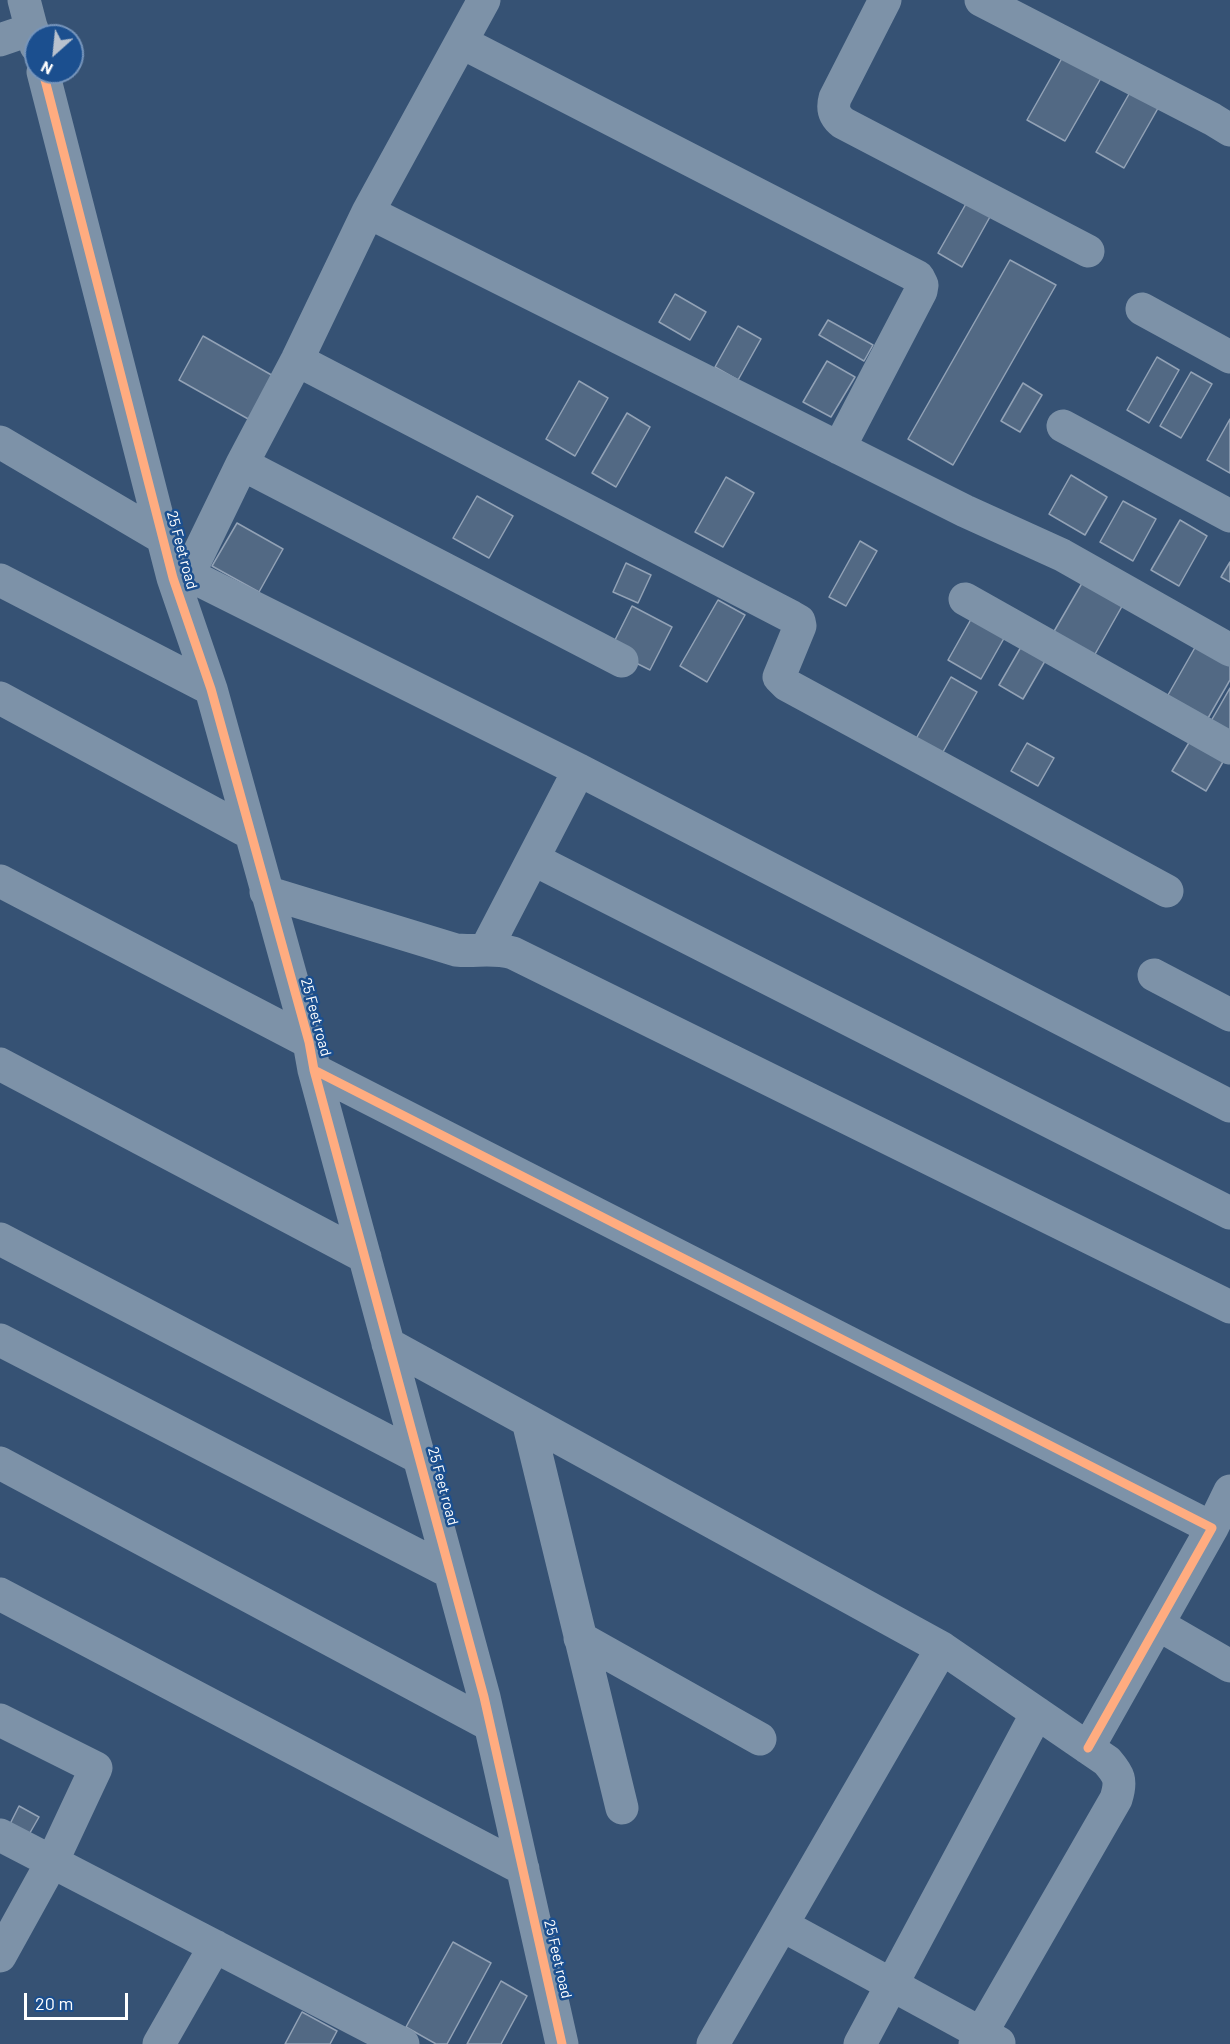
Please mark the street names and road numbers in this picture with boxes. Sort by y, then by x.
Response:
street label: 25 Feet road [163,509,201,591]
street label: 25 Feet road [297,976,335,1058]
street label: 25 Feet road [424,1445,462,1527]
street label: 25 Feet road [540,1918,576,2000]

